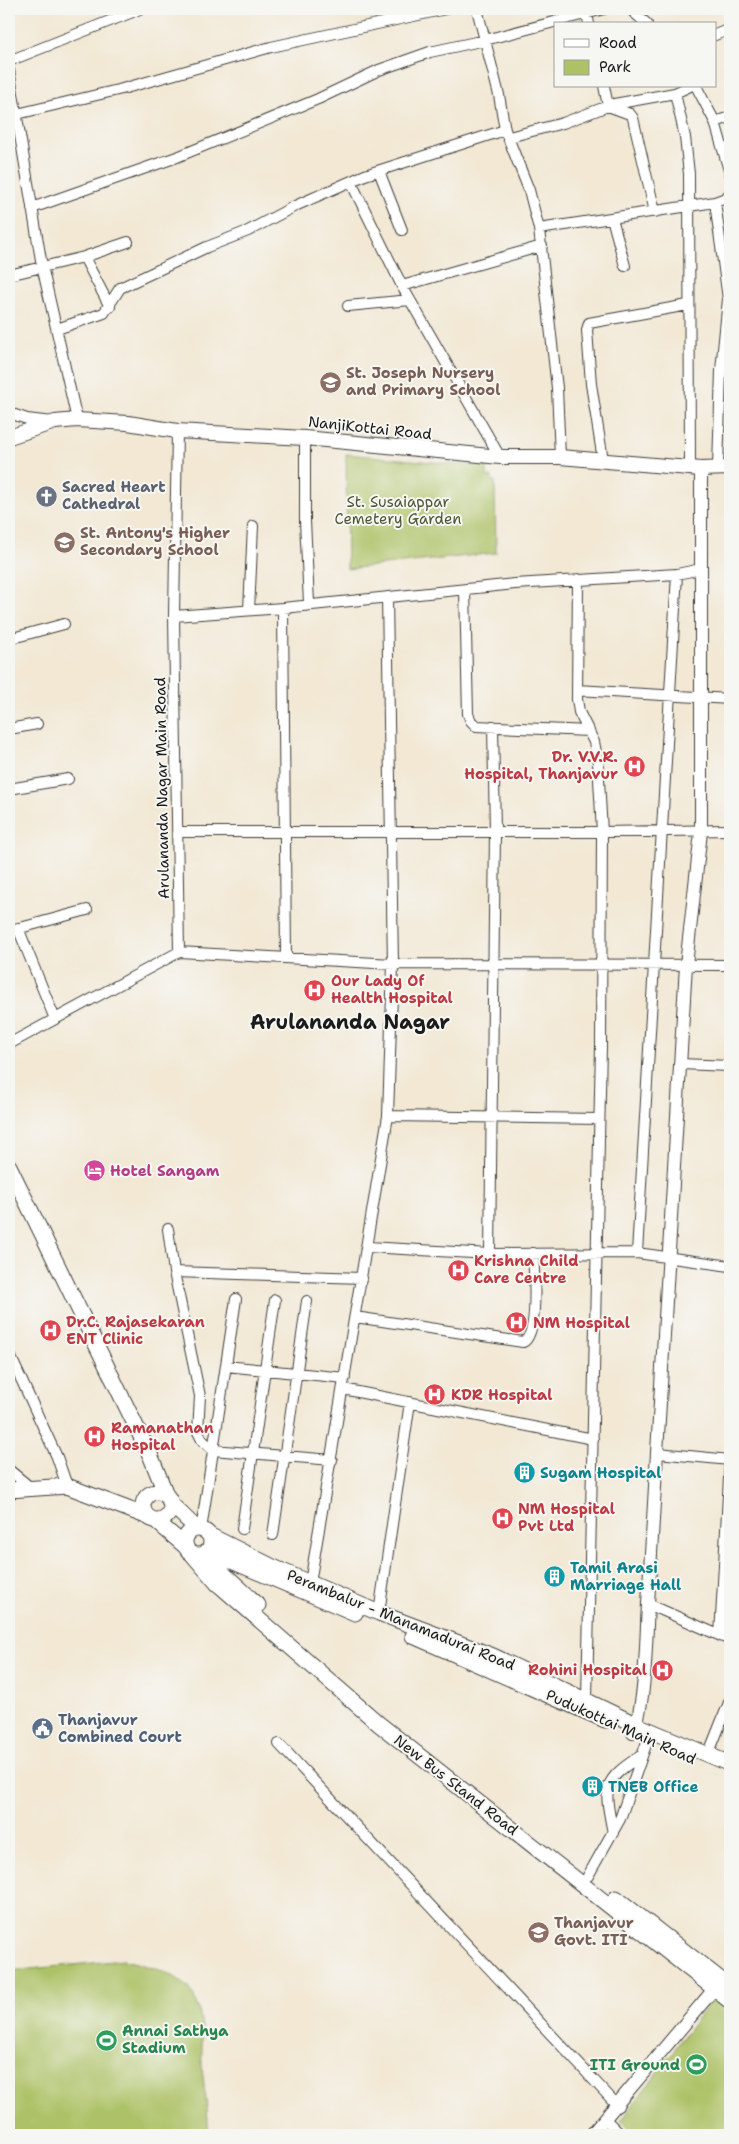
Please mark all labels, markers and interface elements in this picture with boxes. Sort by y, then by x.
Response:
legend [554,22,716,88]
text: Road [599,33,637,53]
text: Park [599,57,631,77]
place label: St. Joseph Nursery and Primary School [346,363,500,400]
school or university icon: St. Joseph Nursery and Primary School [318,370,342,394]
street label: NanjiKottai Road [307,412,433,444]
place label: Sacred Heart Cathedral [62,477,166,514]
church icon: Sacred Heart Cathedral [34,484,58,508]
park label: St. Susaiappar Cemetery Garden [335,492,461,529]
place label: St. Antony's Higher Secondary School [80,523,230,560]
school or university icon: St. Antony's Higher Secondary School [52,530,76,554]
street label: Arulananda Nagar Main Road [150,676,174,899]
place label: Dr. V.V.R. Hospital, Thanjavur [464,747,618,784]
hospital icon: Dr. V.V.R. Hospital, Thanjavur [622,754,646,778]
place label: Our Lady Of Health Hospital [331,971,453,1008]
hospital icon: Our Lady Of Health Hospital [303,978,327,1002]
district label: Arulananda Nagar [250,1009,450,1035]
hotel icon: Hotel Sangam [82,1159,106,1183]
place label: Hotel Sangam [110,1161,220,1181]
place label: Krishna Child Care Centre [474,1251,579,1288]
hospital icon: Krishna Child Care Centre [446,1258,470,1282]
hospital icon: NM Hospital [505,1311,529,1335]
place label: Dr.C. Rajasekaran ENT Clinic [66,1312,205,1349]
place label: NM Hospital [533,1313,630,1333]
hospital icon: Dr.C. Rajasekaran ENT Clinic [38,1319,62,1343]
hospital icon: KDR Hospital [423,1383,447,1407]
place label: KDR Hospital [451,1385,552,1405]
place label: Ramanathan Hospital [111,1418,214,1455]
hospital icon: Ramanathan Hospital [83,1425,107,1449]
building icon: Sugam Hospital [512,1461,536,1485]
place label: Sugam Hospital [540,1463,661,1483]
place label: NM Hospital Pvt Ltd [518,1499,615,1536]
hospital icon: NM Hospital Pvt Ltd [490,1506,514,1530]
place label: Tamil Arasi Marriage Hall [570,1558,681,1595]
street label: Perambalur - Manamadurai Road [284,1565,519,1675]
building icon: Tamil Arasi Marriage Hall [542,1565,566,1589]
hospital icon: Rohini Hospital [651,1658,675,1682]
place label: Rohini Hospital [528,1660,647,1680]
street label: Pudukottai Main Road [543,1685,700,1769]
place label: Thanjavur Combined Court [58,1710,182,1747]
public building icon: Thanjavur Combined Court [30,1717,54,1741]
street label: New Bus Stand Road [390,1730,523,1840]
building icon: TNEB Office [580,1775,604,1799]
place label: TNEB Office [608,1777,698,1797]
place label: Thanjavur Govt. ITI [554,1913,634,1950]
school or university icon: Thanjavur Govt. ITI [526,1920,550,1944]
place label: Annai Sathya Stadium [122,2021,229,2058]
sports icon: Annai Sathya Stadium [94,2028,118,2052]
sports icon: ITI Ground [684,2053,708,2077]
place label: ITI Ground [590,2055,680,2075]

